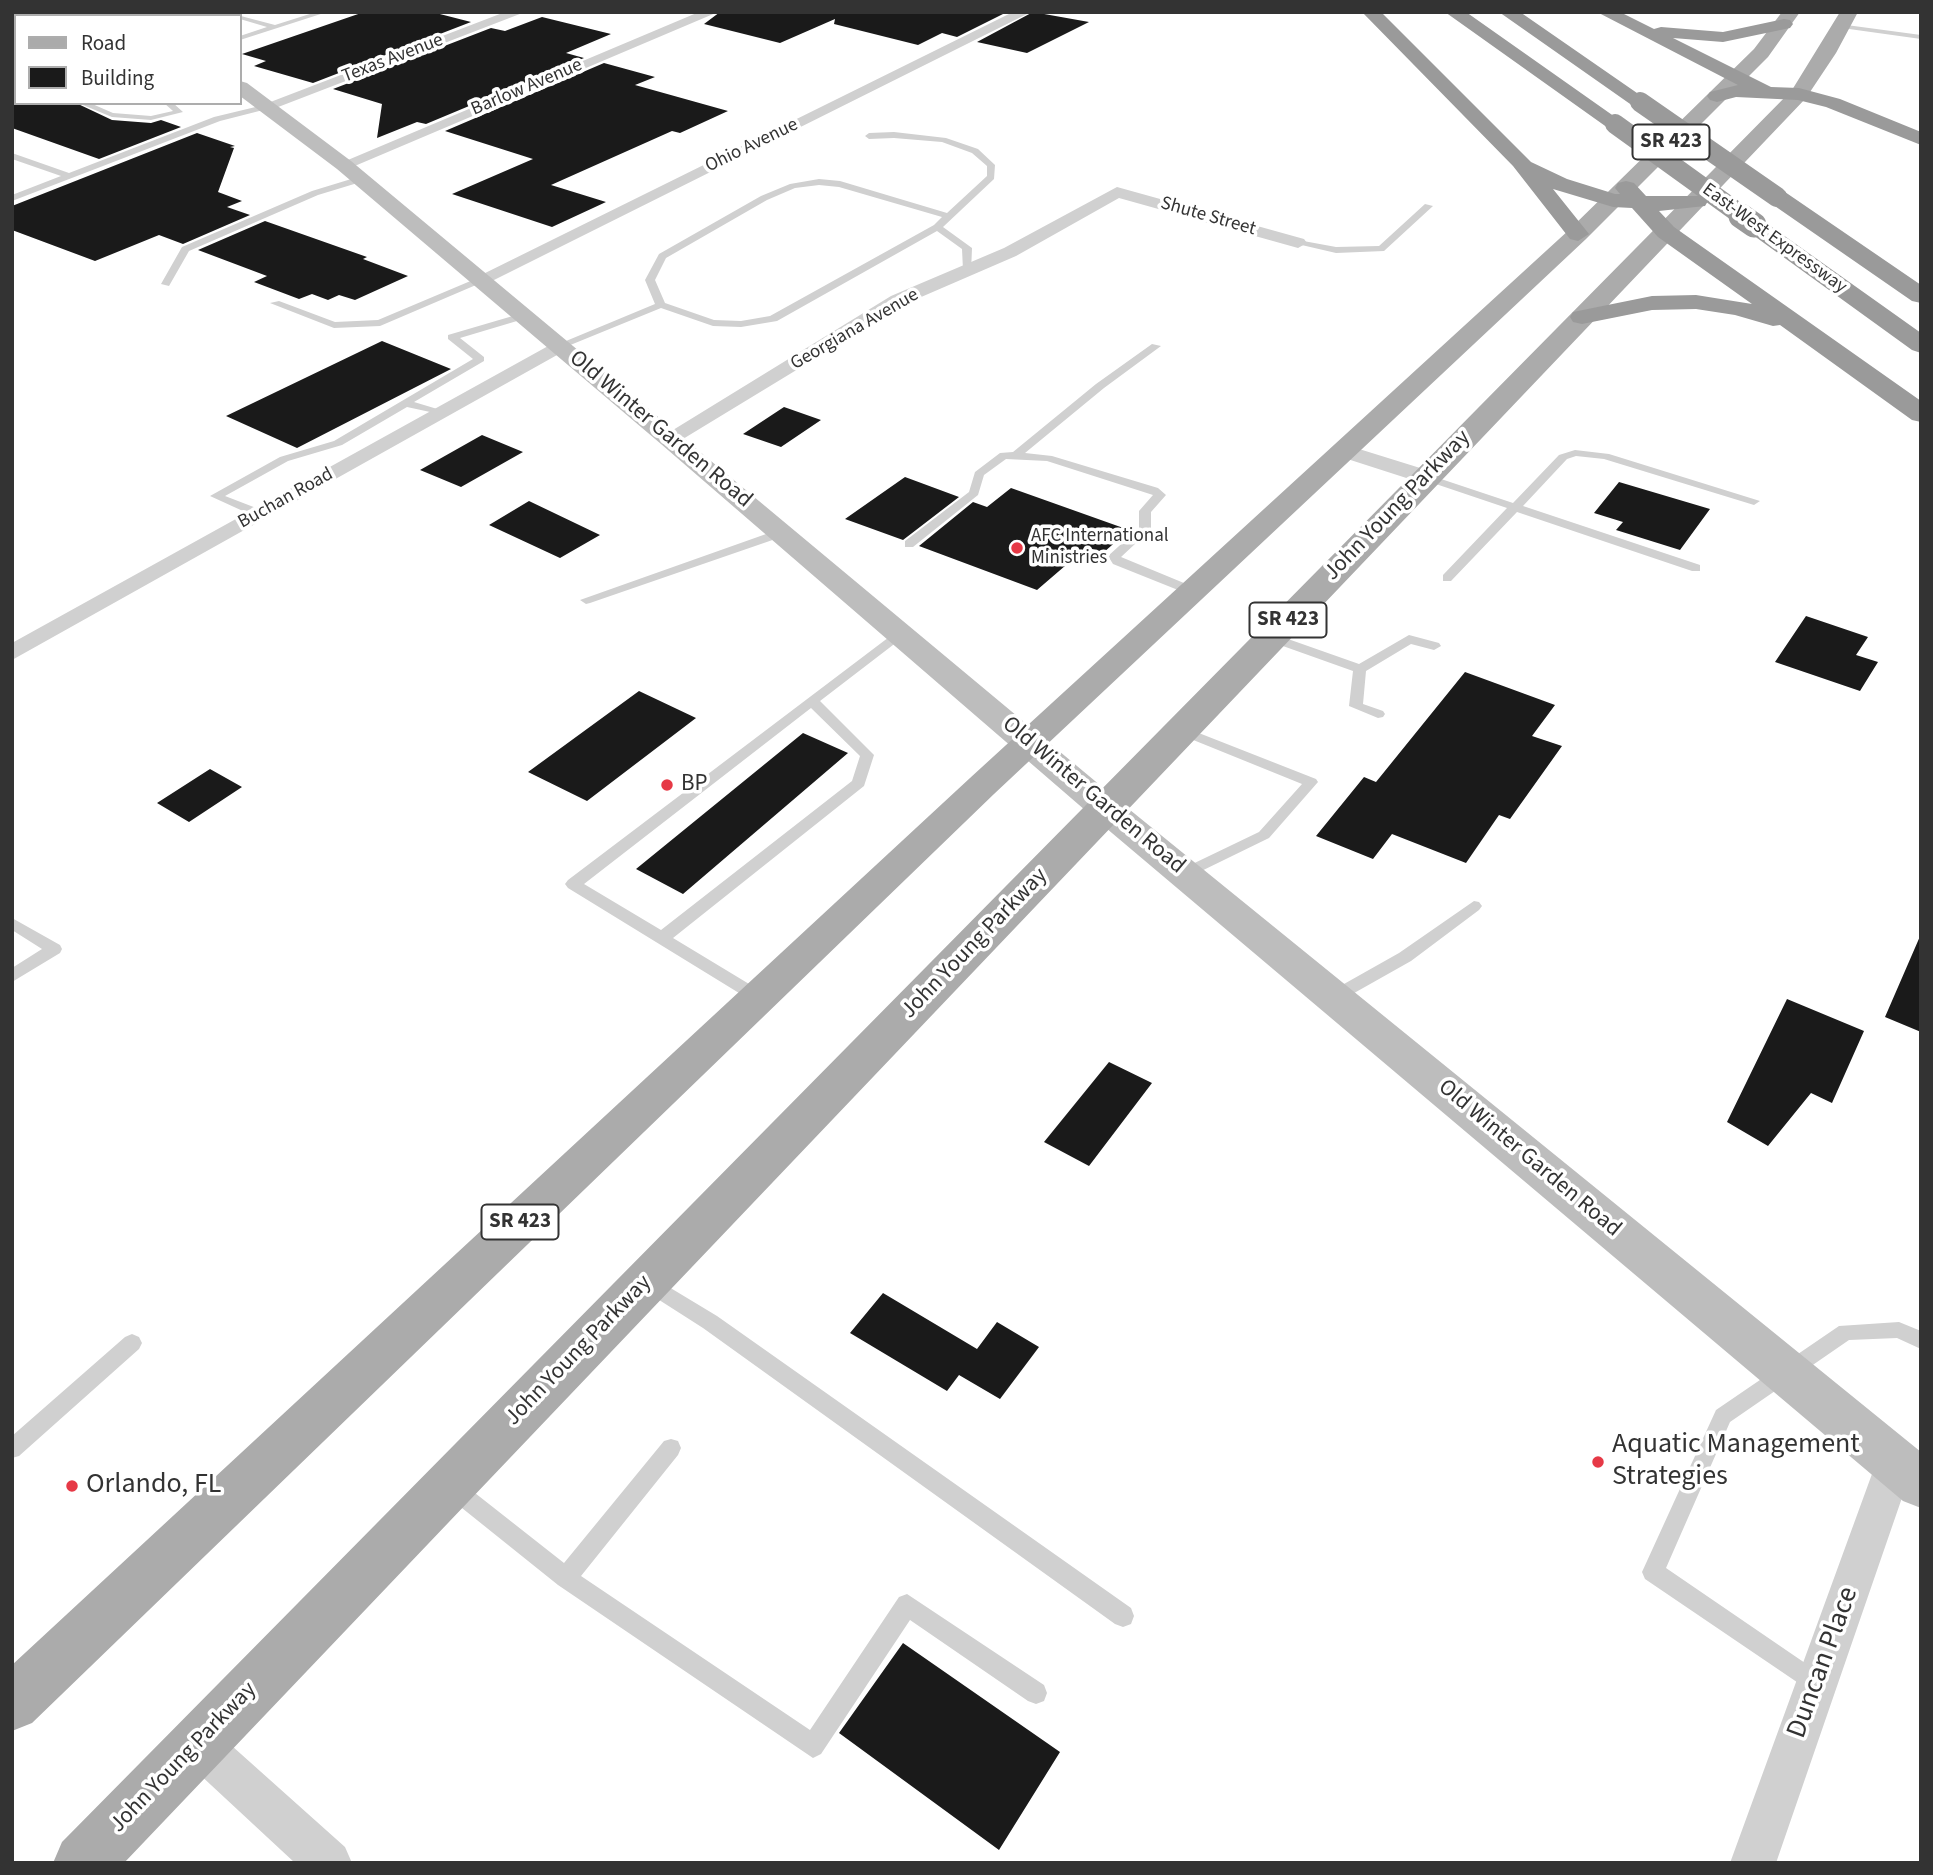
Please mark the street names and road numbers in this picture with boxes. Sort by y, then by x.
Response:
street label: Texas Avenue [339,29,447,89]
street label: Barlow Avenue [468,54,586,122]
street label: Ohio Avenue [702,114,802,178]
road number: SR 423 [1632,124,1710,160]
street label: East-West Expressway [1697,179,1851,299]
street label: Shute Street [1158,193,1258,241]
street label: Georgiana Avenue [787,284,923,376]
street label: Old Winter Garden Road [563,345,757,515]
street label: John Young Parkway [1319,425,1477,587]
street label: Buchan Road [235,464,337,534]
road number: SR 423 [1250,602,1326,638]
street label: Old Winter Garden Road [996,711,1190,881]
street label: John Young Parkway [896,863,1054,1025]
street label: Old Winter Garden Road [1432,1074,1626,1244]
road number: SR 423 [482,1204,558,1240]
street label: John Young Parkway [500,1270,658,1432]
street label: Duncan Place [1781,1583,1867,1743]
street label: John Young Parkway [105,1677,263,1839]

